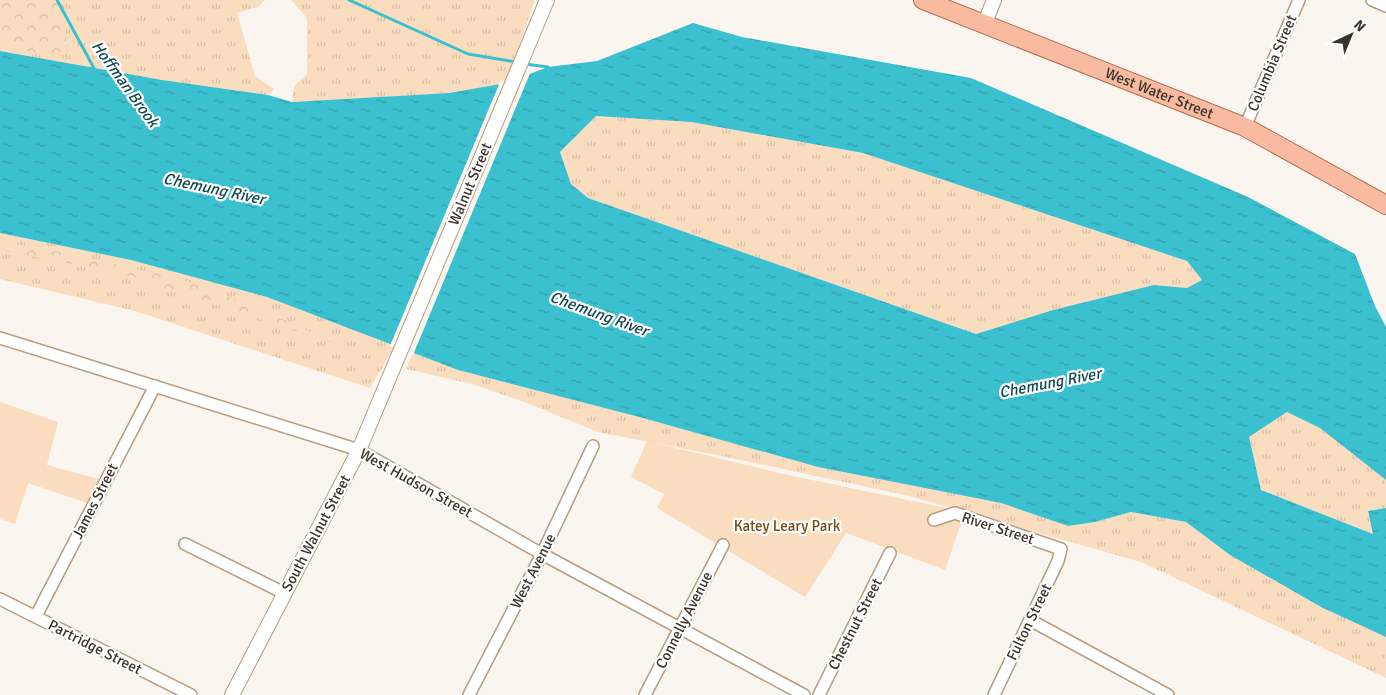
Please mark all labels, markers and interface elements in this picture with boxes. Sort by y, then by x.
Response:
north arrow [1326,10,1376,60]
street label: Columbia Street [1244,12,1300,114]
text: N [1350,17,1369,36]
water label: Hoffman Brook [87,37,164,133]
street label: West Water Street [1102,64,1216,123]
street label: Walnut Street [444,140,496,228]
water label: Chemung River [161,168,269,210]
water label: Chemung River [547,287,653,342]
water label: Chemung River [997,363,1105,403]
street label: West Hudson Street [357,445,475,521]
street label: James Street [68,460,122,542]
street label: South Walnut Street [278,472,354,594]
street label: River Street [960,508,1036,548]
park label: Katey Leary Park [734,517,841,535]
street label: West Avenue [506,531,560,611]
street label: Connelly Avenue [652,569,716,671]
street label: Chestnut Street [824,575,886,673]
street label: Fulton Street [1003,581,1055,663]
street label: Partridge Street [45,616,145,678]

